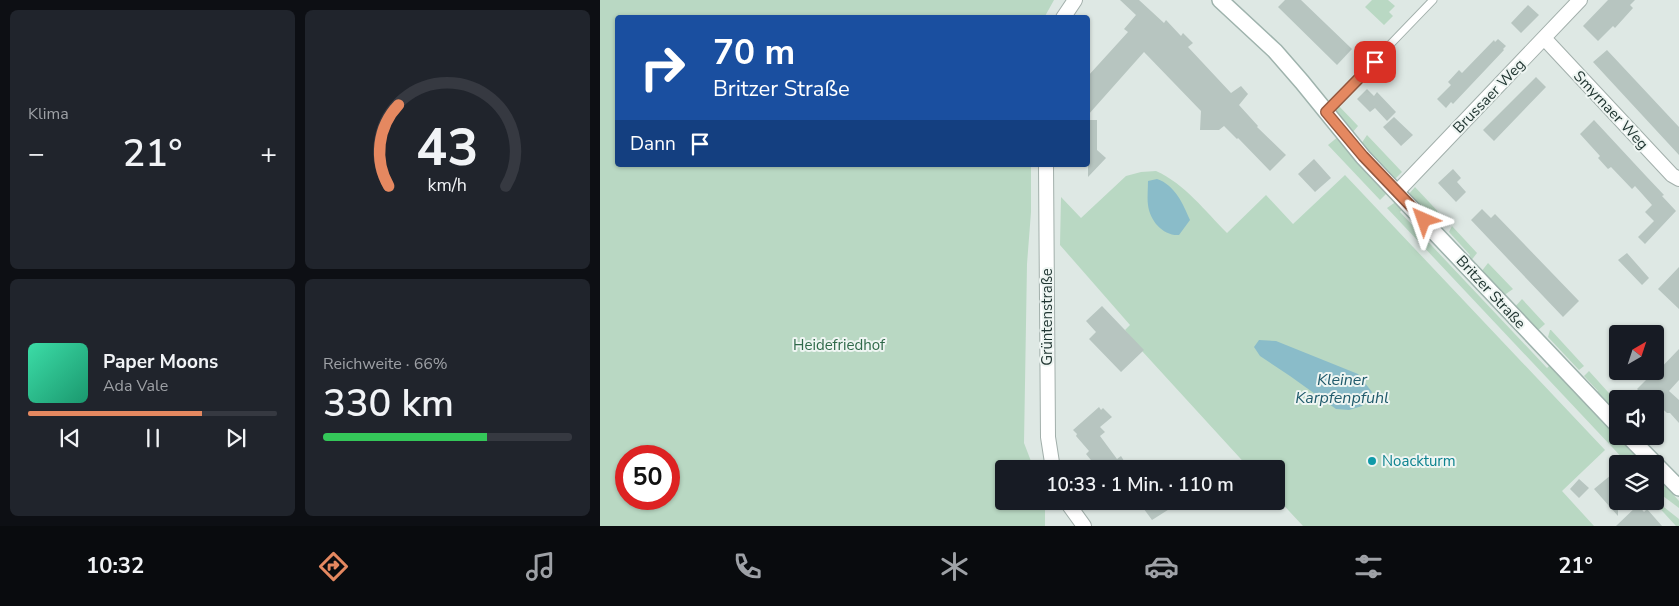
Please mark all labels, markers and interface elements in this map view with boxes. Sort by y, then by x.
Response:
text: 70 m [713,29,795,76]
icon: right [630,35,695,100]
pin [1354,41,1396,83]
icon: arrive [1361,48,1389,76]
street label: Brussaer Weg [1448,55,1530,137]
street label: Smyrnaer Weg [1569,66,1653,154]
text: Britzer Straße [713,74,850,104]
text: Klima [28,103,69,125]
text: 43 [416,112,479,183]
text: 21° [123,128,182,179]
icon: arrive [686,130,714,158]
text: Dann [630,131,676,157]
text: − [28,135,45,173]
text: + [260,135,277,173]
text: km/h [428,173,467,197]
position arrow [1397,193,1449,245]
street label: Britzer Straße [1452,251,1530,333]
street label: Grüntenstraße [1037,268,1057,366]
north arrow [1609,325,1664,380]
map controls [1609,325,1664,510]
park label: Heidefriedhof [793,335,886,355]
text: Paper Moons [103,349,218,375]
text: Reichweite · 66% [323,353,448,375]
water label: Kleiner Karpfenpfuhl [1295,369,1389,409]
text: Ada Vale [103,375,168,397]
text: 330 km [323,378,454,429]
button: sound [1609,390,1664,445]
icon: previous [56,424,84,452]
icon: pause [139,424,167,452]
icon: next [222,424,250,452]
speed limit sign: 50 [615,445,680,510]
place label: Noackturm [1382,451,1456,471]
marker: Noackturm [1366,455,1378,467]
button: layers [1609,455,1664,510]
text: 10:33 · 1 Min. · 110 m [1046,472,1234,498]
icon: directions [316,549,351,584]
icon: music [523,549,558,584]
icon: phone [730,549,765,584]
icon: climate [937,549,972,584]
icon: car [1144,549,1179,584]
icon: filters [1351,549,1386,584]
text: 10:32 [86,551,144,581]
text: 21° [1558,551,1593,581]

